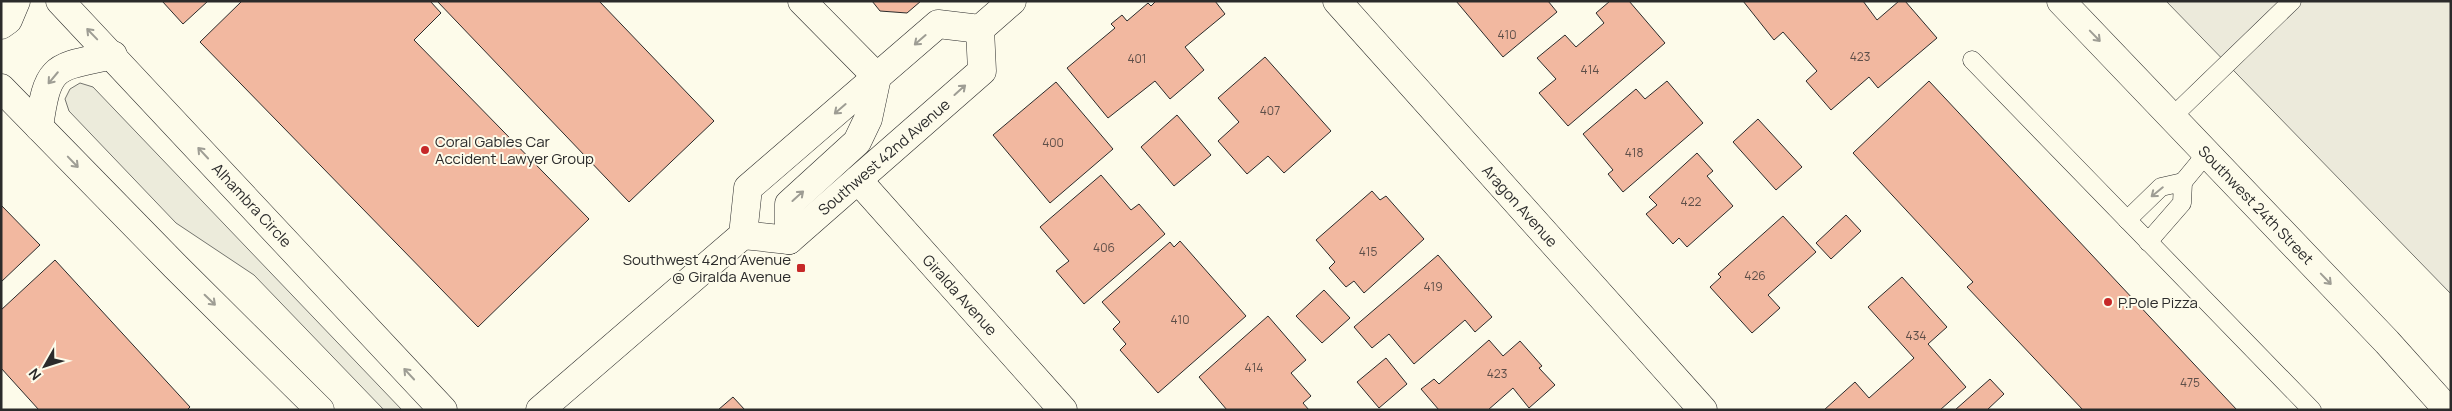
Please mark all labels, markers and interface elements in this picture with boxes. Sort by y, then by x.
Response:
house number: 410 [1497,26,1517,43]
one-way arrow [86,28,98,40]
one-way arrow [2089,30,2101,43]
one-way arrow [913,34,926,45]
house number: 423 [1850,48,1870,65]
house number: 401 [1127,50,1147,67]
house number: 414 [1581,61,1599,78]
one-way arrow [47,71,58,84]
one-way arrow [954,84,967,96]
street label: Southwest 42nd Avenue [814,94,955,220]
house number: 407 [1260,102,1280,119]
one-way arrow [834,103,847,114]
place label: Coral Gables Car Accident Lawyer Group [435,131,594,169]
house number: 400 [1042,134,1064,151]
street label: Southwest 24th Street [2194,141,2318,269]
marker: Coral Gables Car Accident Lawyer Group [419,144,431,156]
house number: 418 [1625,144,1643,161]
one-way arrow [197,146,209,159]
one-way arrow [67,156,80,168]
street label: Alhambra Circle [207,158,297,252]
street label: Aragon Avenue [1477,160,1563,252]
one-way arrow [2150,187,2164,197]
one-way arrow [792,190,805,202]
house number: 422 [1681,193,1702,210]
house number: 406 [1093,239,1115,256]
house number: 415 [1359,243,1377,260]
place label: Southwest 42nd Avenue @ Giralda Avenue [623,249,791,287]
street label: Giralda Avenue [918,250,1002,340]
marker: Southwest 42nd Avenue @ Giralda Avenue [795,262,807,274]
house number: 426 [1744,267,1766,284]
one-way arrow [2320,272,2332,284]
house number: 419 [1423,278,1443,295]
place label: P.Pole Pizza [2118,292,2198,313]
one-way arrow [204,294,216,306]
marker: P.Pole Pizza [2102,296,2114,308]
house number: 410 [1170,311,1190,328]
house number: 434 [1906,327,1926,344]
north arrow [20,341,70,391]
house number: 414 [1245,359,1263,376]
text: N [24,365,45,384]
house number: 423 [1487,365,1507,382]
one-way arrow [404,368,416,381]
house number: 475 [2180,374,2200,391]

